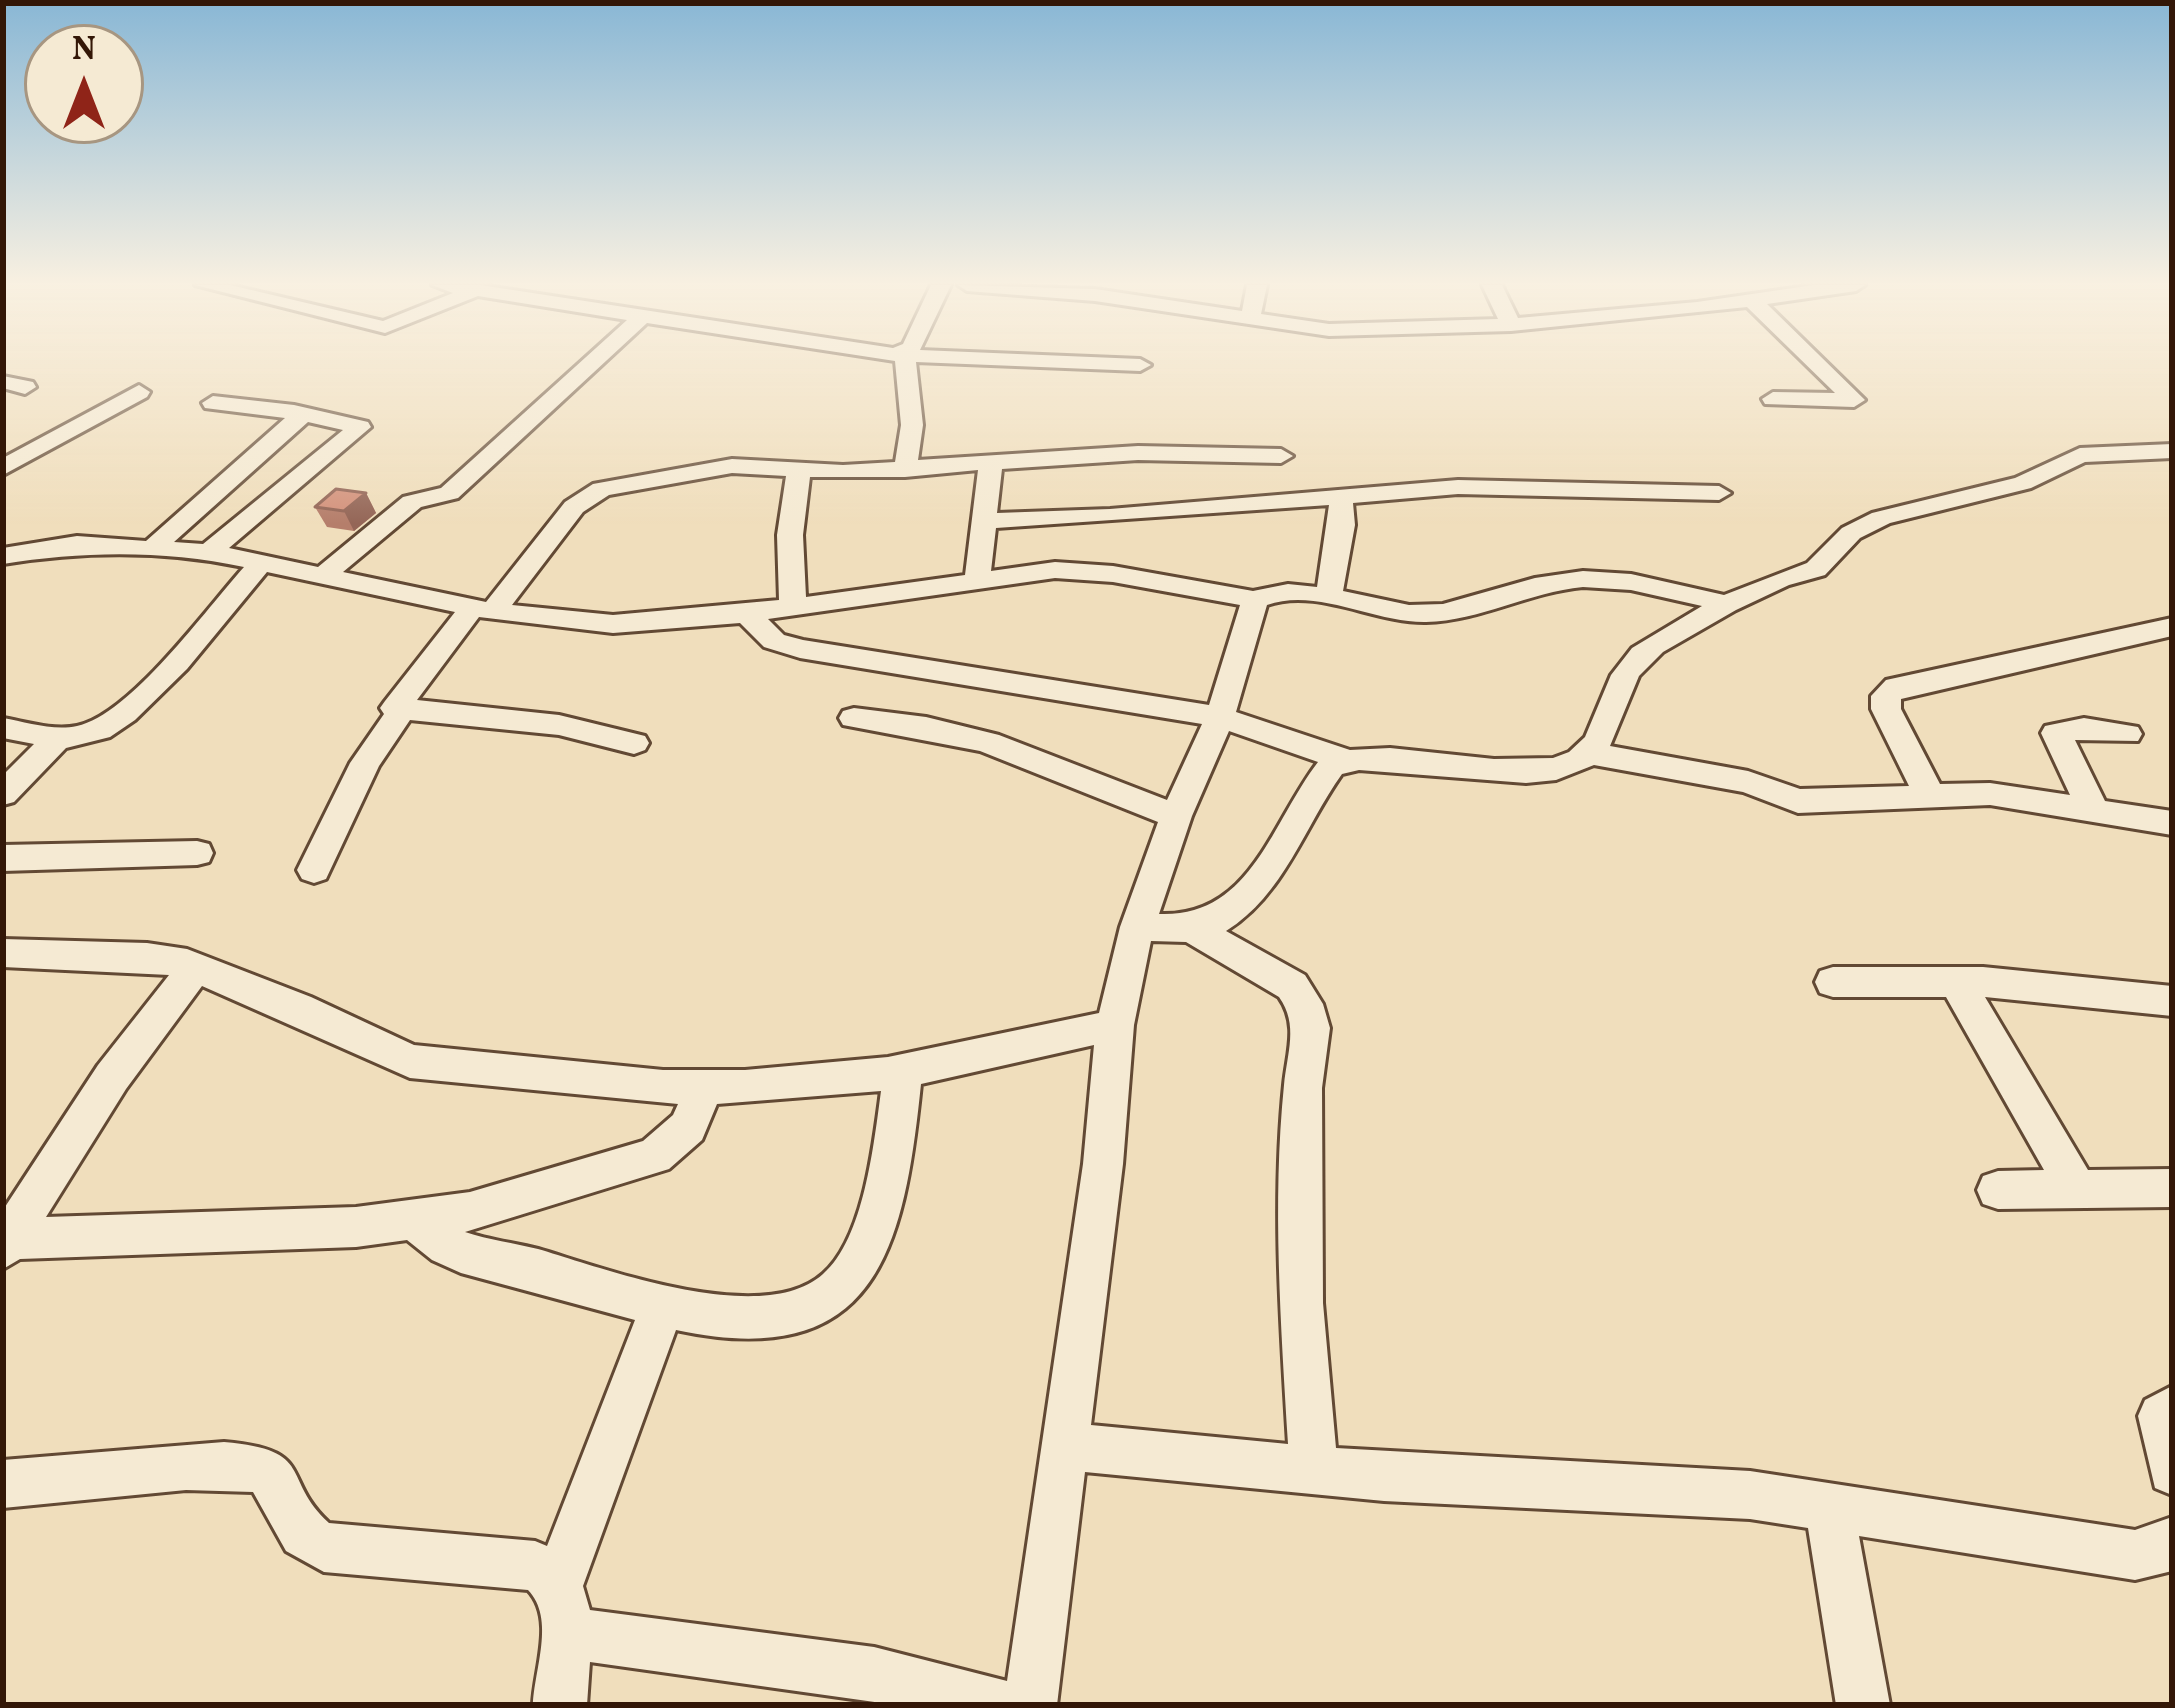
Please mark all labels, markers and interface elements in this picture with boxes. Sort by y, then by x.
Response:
north arrow [24,24,144,144]
text: N [72,28,96,74]

